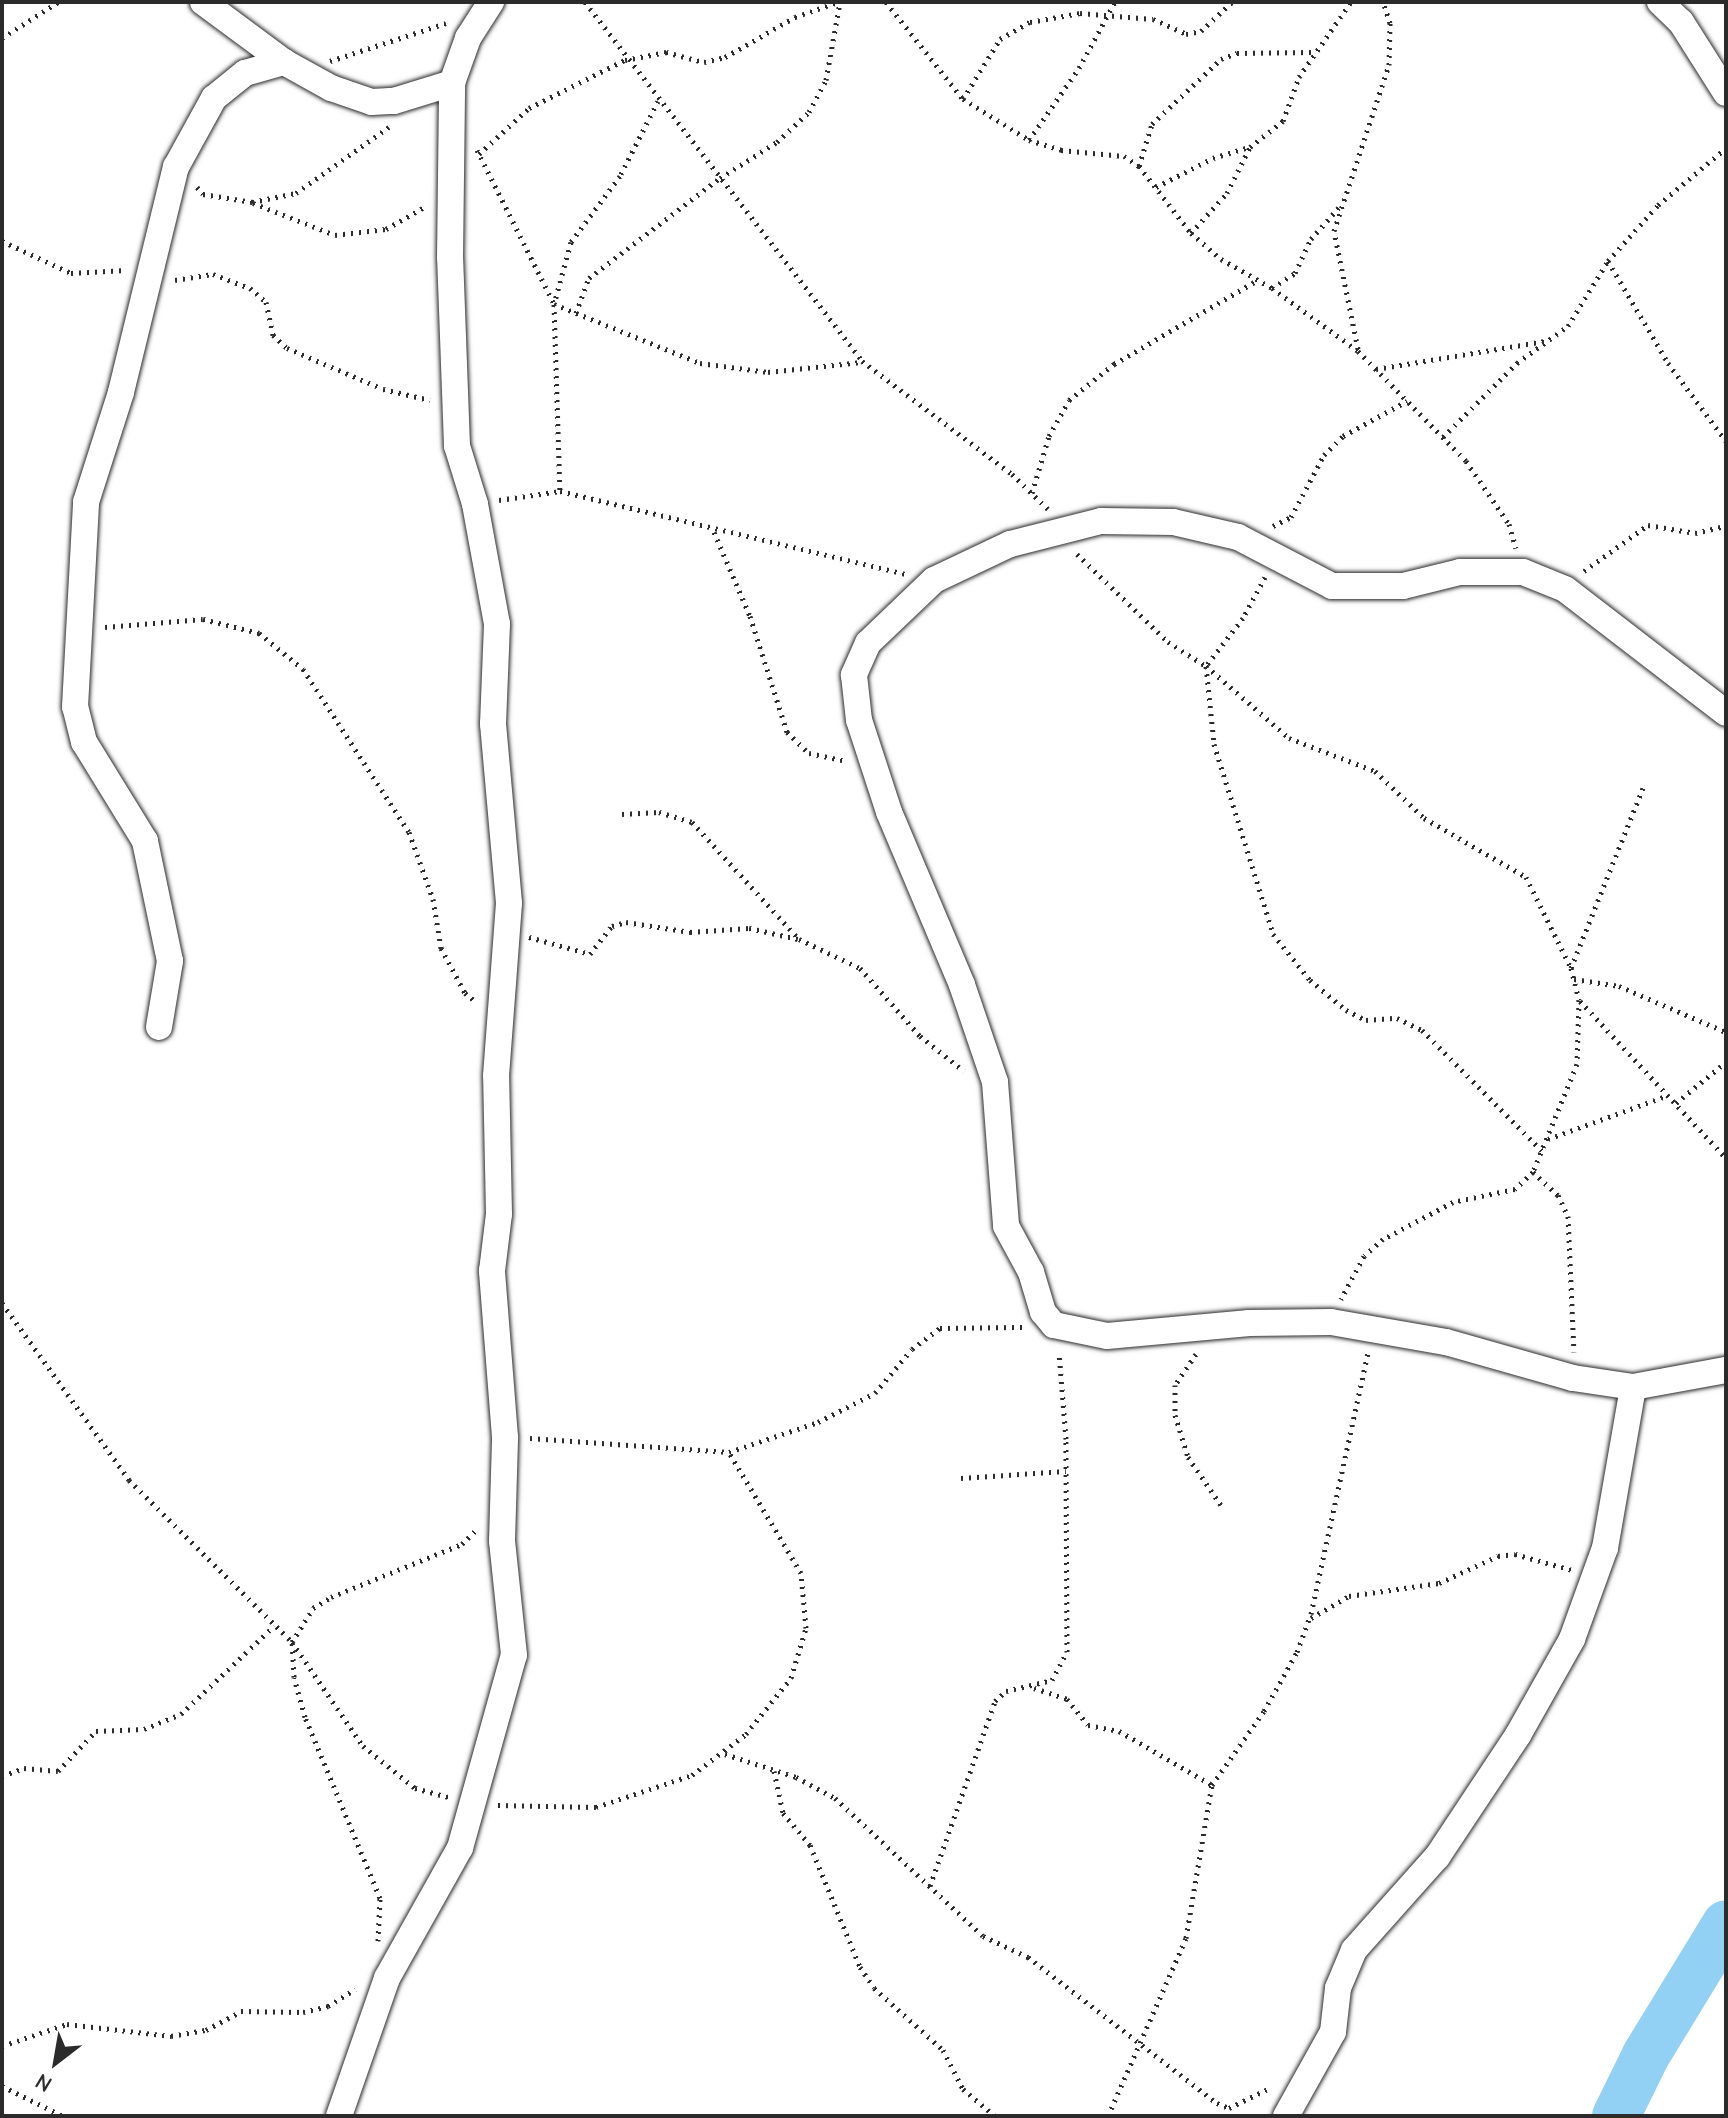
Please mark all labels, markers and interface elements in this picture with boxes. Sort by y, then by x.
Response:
north arrow [16,2022,96,2102]
text: N [31,2068,56,2097]

